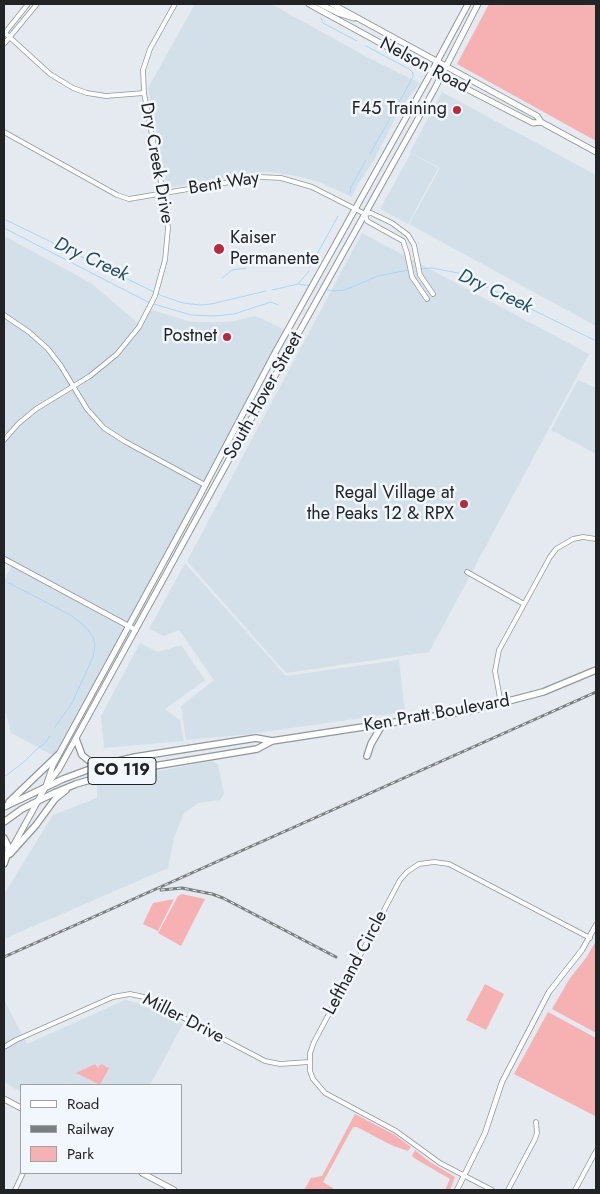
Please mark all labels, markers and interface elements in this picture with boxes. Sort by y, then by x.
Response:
street label: Nelson Road [376,33,472,99]
place label: F45 Training [352,99,447,121]
street label: Dry Creek Drive [135,101,177,225]
marker: F45 Training [451,104,463,116]
street label: Bent Way [187,168,261,200]
place label: Kaiser Permanente [230,228,319,270]
water label: Dry Creek [50,233,132,287]
marker: Kaiser Permanente [212,242,226,256]
water label: Dry Creek [454,265,536,319]
place label: Postnet [163,326,217,348]
street label: South Hover Street [220,329,308,463]
marker: Postnet [221,331,233,343]
place label: Regal Village at the Peaks 12 & RPX [307,483,454,526]
marker: Regal Village at the Peaks 12 & RPX [458,498,470,510]
street label: Ken Pratt Boulevard [362,691,512,737]
road number: CO 119 [88,758,156,784]
street label: Lefthand Circle [319,907,393,1019]
street label: Miller Drive [139,989,227,1049]
legend [20,1084,182,1174]
text: Road [67,1093,99,1115]
text: Railway [67,1118,114,1140]
text: Park [67,1143,94,1165]

